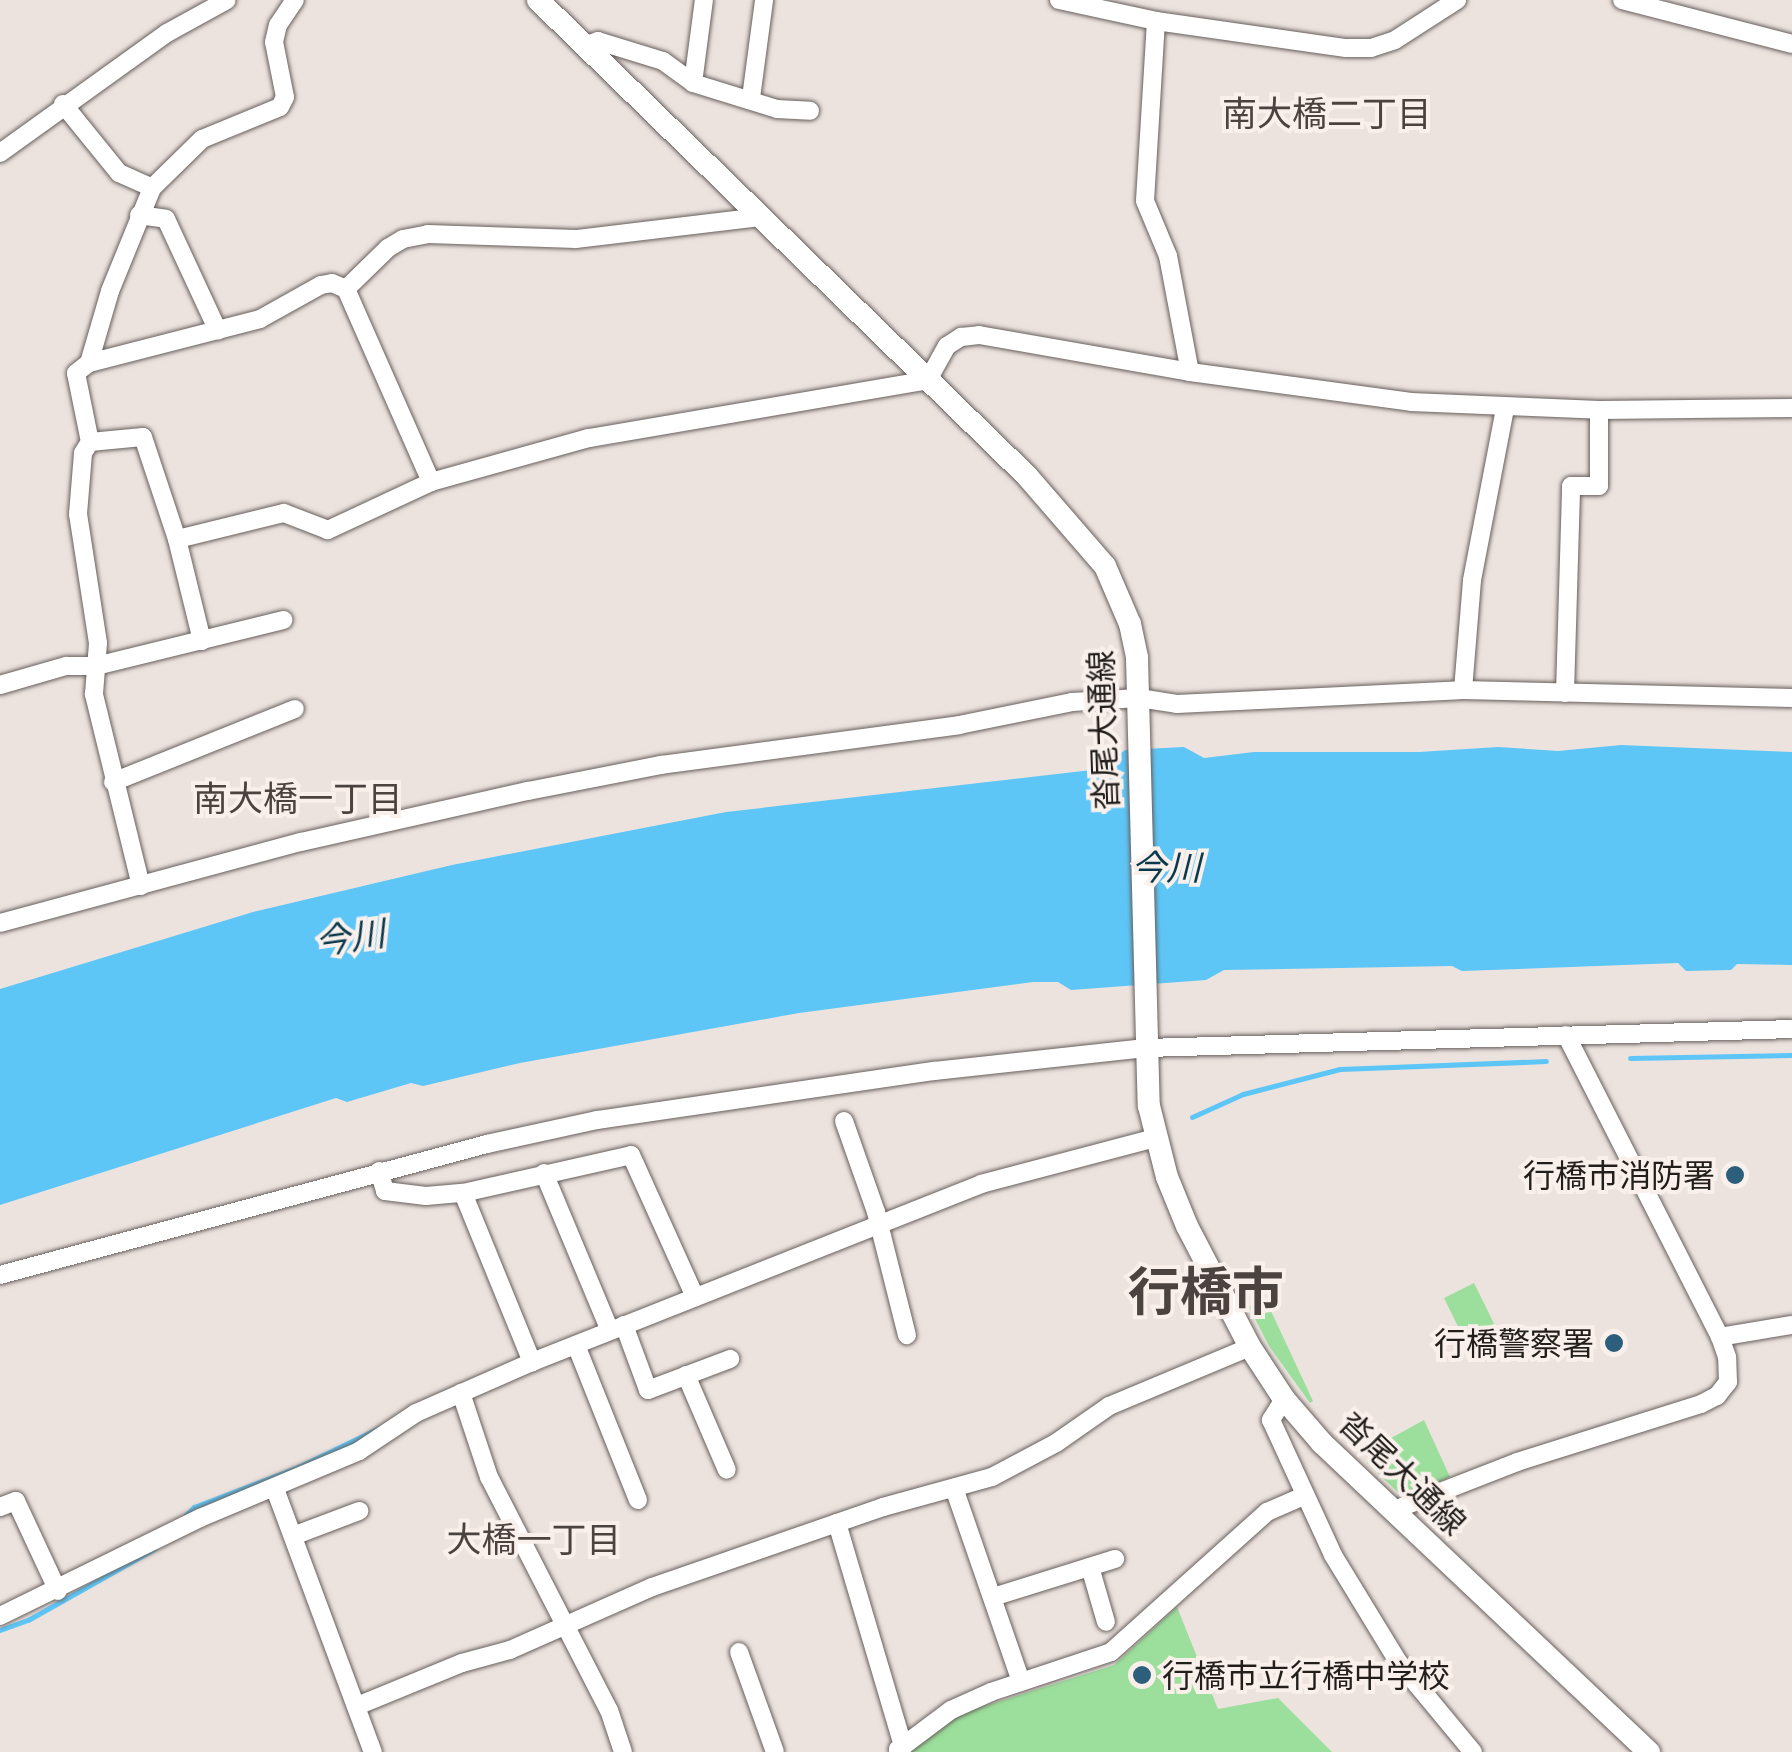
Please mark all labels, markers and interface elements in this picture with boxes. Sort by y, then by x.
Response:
district label: 南大橋二丁目 [1222,92,1432,134]
street label: 沓尾大通線 [1081,649,1125,811]
district label: 南大橋一丁目 [193,777,403,819]
water label: 今川 [1131,846,1201,888]
water label: 今川 [312,911,388,963]
place label: 行橋市消防署 [1523,1156,1715,1194]
marker: 行橋市消防署 [1724,1164,1746,1186]
district label: 行橋市 [1128,1260,1284,1322]
place label: 行橋警察署 [1434,1324,1594,1362]
marker: 行橋警察署 [1603,1332,1625,1354]
street label: 沓尾大通線 [1332,1404,1474,1542]
district label: 大橋一丁目 [447,1518,621,1560]
place label: 行橋市立行橋中学校 [1162,1656,1450,1694]
marker: 行橋市立行橋中学校 [1131,1664,1153,1686]

